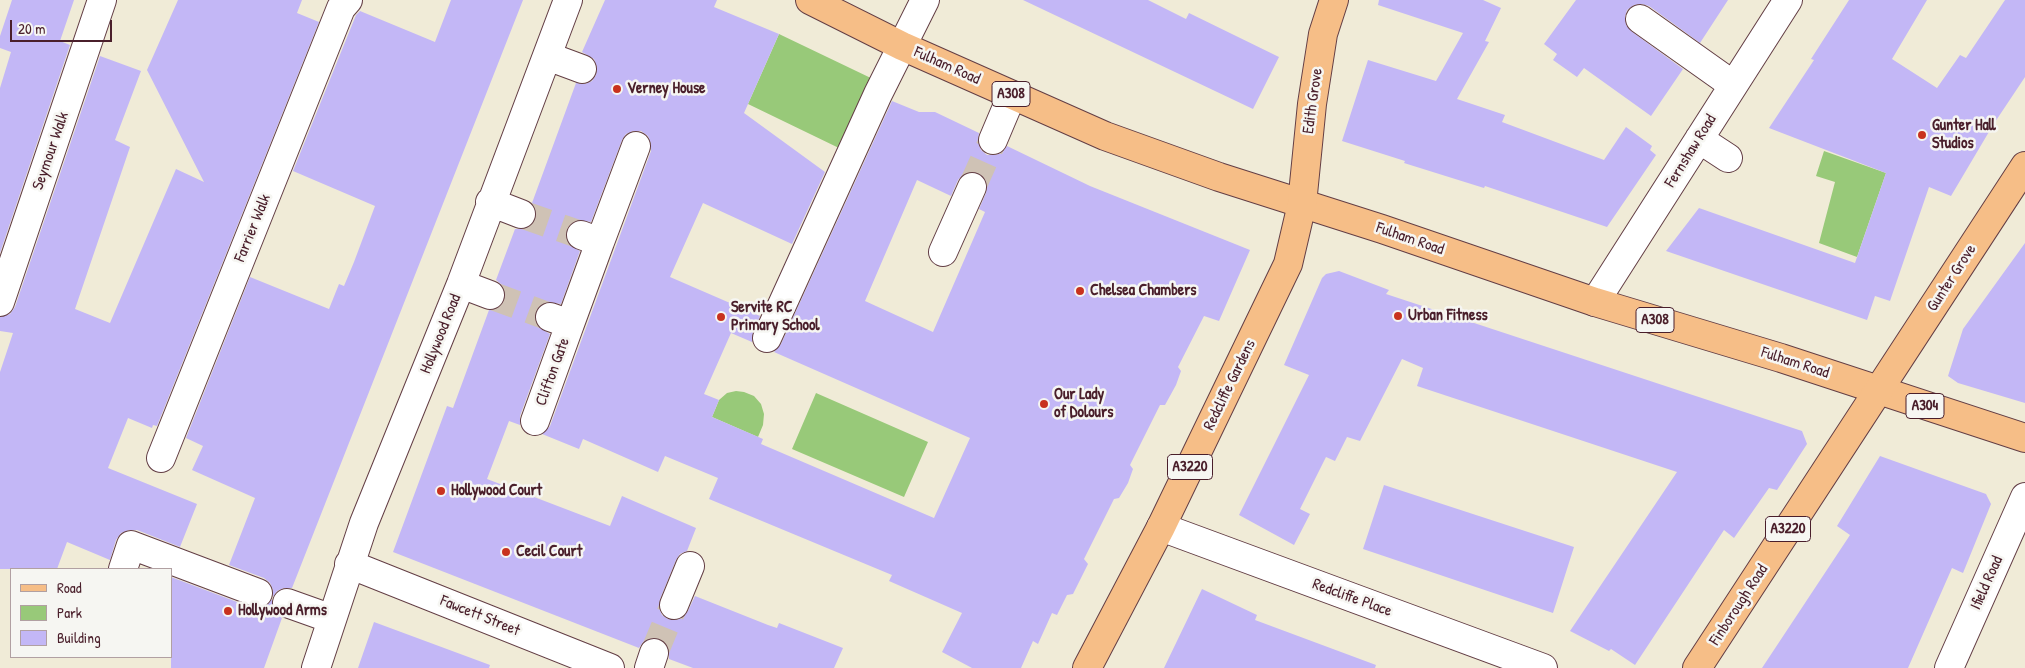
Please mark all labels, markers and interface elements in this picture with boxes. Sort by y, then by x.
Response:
scale bar [12,10,115,42]
text: 20 m [18,18,45,39]
street label: Fulham Road [911,43,983,89]
street label: Edith Grove [1299,67,1327,135]
place label: Verney House [627,79,705,99]
road number: A308 [992,82,1030,106]
marker: Verney House [611,83,623,95]
street label: Seymour Walk [29,110,73,192]
street label: Fernshaw Road [1661,111,1721,191]
place label: Gunter Hall Studios [1932,116,1996,154]
marker: Gunter Hall Studios [1916,129,1928,141]
street label: Farrier Walk [231,191,275,265]
street label: Fulham Road [1374,218,1446,260]
street label: Gunter Grove [1923,241,1981,315]
place label: Chelsea Chambers [1090,281,1197,301]
marker: Chelsea Chambers [1074,285,1086,297]
street label: Hollywood Road [416,291,466,377]
place label: Servite RC Primary School [731,298,820,336]
place label: Urban Fitness [1408,306,1488,326]
road number: A308 [1636,308,1674,332]
marker: Urban Fitness [1392,310,1404,322]
marker: Servite RC Primary School [715,311,727,323]
street label: Clifton Gate [532,335,574,409]
street label: Redcliffe Gardens [1200,337,1260,433]
street label: Fulham Road [1759,343,1831,383]
place label: Our Lady of Dolours [1054,385,1113,423]
road number: A304 [1906,394,1944,418]
marker: Our Lady of Dolours [1038,398,1050,410]
road number: A3220 [1168,454,1212,480]
place label: Hollywood Court [451,481,542,501]
marker: Hollywood Court [435,485,447,497]
road number: A3220 [1766,516,1810,542]
place label: Cecil Court [516,542,582,562]
marker: Cecil Court [500,546,512,558]
street label: Ifield Road [1967,553,2007,613]
street label: Finborough Road [1706,561,1772,649]
legend [10,568,172,658]
street label: Redcliffe Place [1310,575,1394,621]
text: Road [57,577,82,598]
street label: Fawcett Street [437,591,523,641]
place label: Hollywood Arms [238,601,327,621]
text: Park [57,602,82,623]
marker: Hollywood Arms [222,605,234,617]
text: Building [57,627,101,648]

